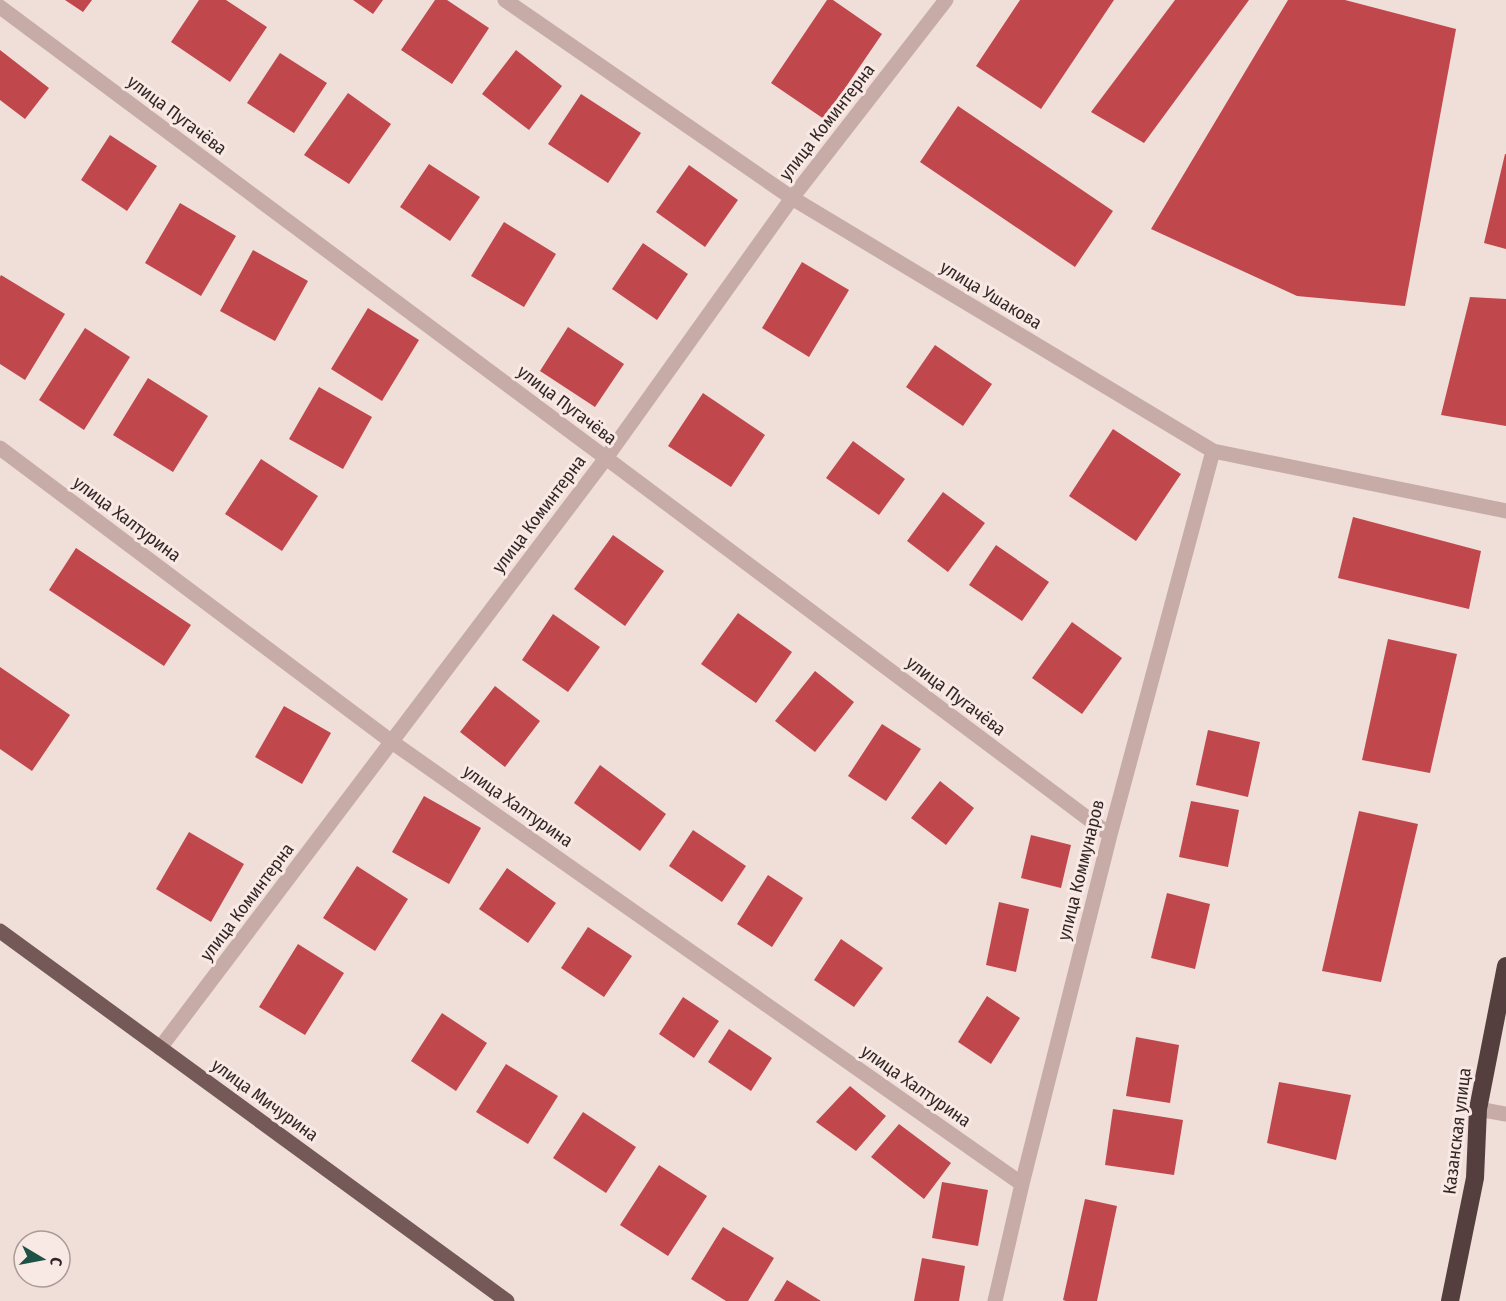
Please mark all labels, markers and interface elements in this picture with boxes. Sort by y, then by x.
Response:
street label: улица Коминтерна [775,59,880,185]
street label: улица Пугачёва [123,70,231,160]
street label: улица Ушакова [936,256,1046,334]
street label: улица Пугачёва [513,360,621,450]
street label: улица Коминтерна [487,450,591,577]
street label: улица Халтурина [69,471,185,567]
street label: улица Пугачёва [902,651,1010,741]
street label: улица Халтурина [459,760,577,852]
street label: улица Коммунаров [1053,797,1109,943]
street label: улица Коминтерна [195,838,299,965]
street label: улица Халтурина [857,1040,975,1132]
street label: улица Мичурина [207,1054,323,1146]
street label: Казанская улица [1438,1066,1476,1196]
north arrow [12,1229,72,1289]
text: С [46,1256,66,1268]

